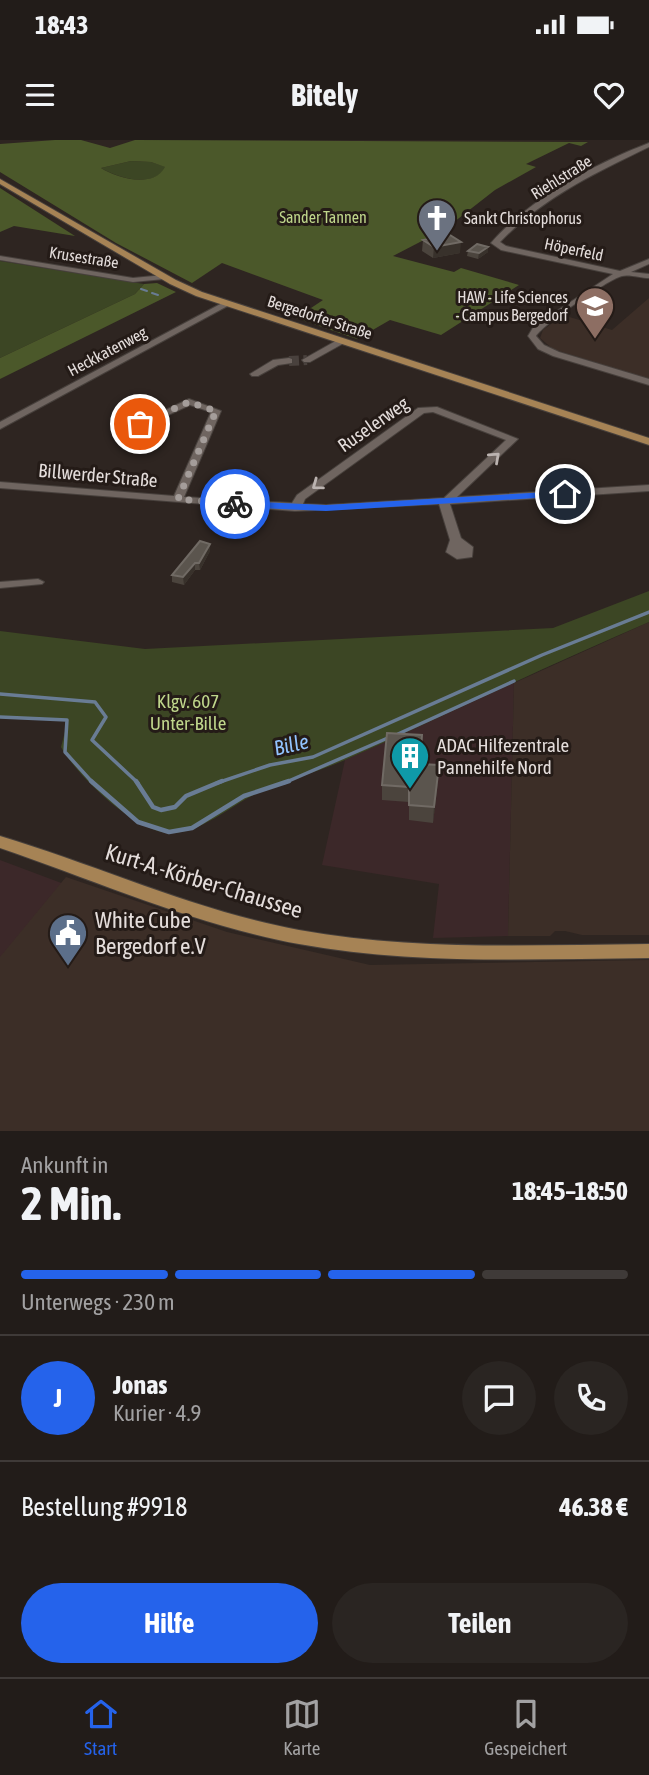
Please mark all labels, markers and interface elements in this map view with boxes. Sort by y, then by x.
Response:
text: 18:43 [35,10,89,40]
icon: menu [21,76,59,114]
text: Bitely [291,76,358,113]
icon: heart [590,76,628,114]
street label: Riehlstraße [527,151,595,203]
church icon: Sankt Christophorus [416,197,458,252]
park label: Sander Tannen [279,208,367,226]
place label: Sankt Christophorus [464,209,582,228]
street label: Höperfeld [543,234,605,265]
street label: Krusestraße [48,243,120,271]
school or university icon: HAW - Life Sciences - Campus Bergedorf [574,285,616,340]
place label: HAW - Life Sciences - Campus Bergedorf [456,288,569,325]
street label: Bergedorfer Straße [265,292,375,343]
street label: Heckkatenweg [64,323,150,380]
street label: Ruselerweg [333,391,413,456]
pin [110,394,170,454]
icon: bag [121,405,159,443]
one-way arrow [486,453,499,465]
street label: Billwerder Straße [37,459,159,491]
pin [535,464,595,524]
courier [200,469,270,539]
icon: home [546,475,584,513]
one-way arrow [312,477,325,490]
icon: bike [216,485,254,523]
park label: Klgv. 607 Unter-Bille [150,690,226,734]
water label: Bille [271,728,311,760]
place label: ADAC Hilfezentrale Pannehilfe Nord [437,734,569,778]
building icon: ADAC Hilfezentrale Pannehilfe Nord [389,735,431,790]
street label: Kurt-A.-Körber-Chaussee [102,839,306,923]
place label: White Cube Bergedorf e.V [95,907,206,959]
public building icon: White Cube Bergedorf e.V [47,912,89,967]
text: Ankunft in [21,1152,108,1178]
text: 18:45–18:50 [512,1176,628,1206]
text: 2 Min. [21,1177,121,1230]
text: Unterwegs · 230 m [21,1289,175,1315]
button: chat [462,1361,536,1435]
button: phone [554,1361,628,1435]
text: Jonas [113,1370,167,1400]
text: J [54,1383,62,1413]
text: Kurier · 4.9 [113,1400,201,1426]
text: Bestellung #9918 [21,1492,187,1522]
text: 46.38 € [559,1492,628,1522]
button: Hilfe [21,1583,318,1663]
button: Teilen [332,1583,628,1663]
tab: Start [82,1695,120,1759]
tab: Karte [283,1695,321,1759]
tab: Gespeichert [484,1695,567,1759]

